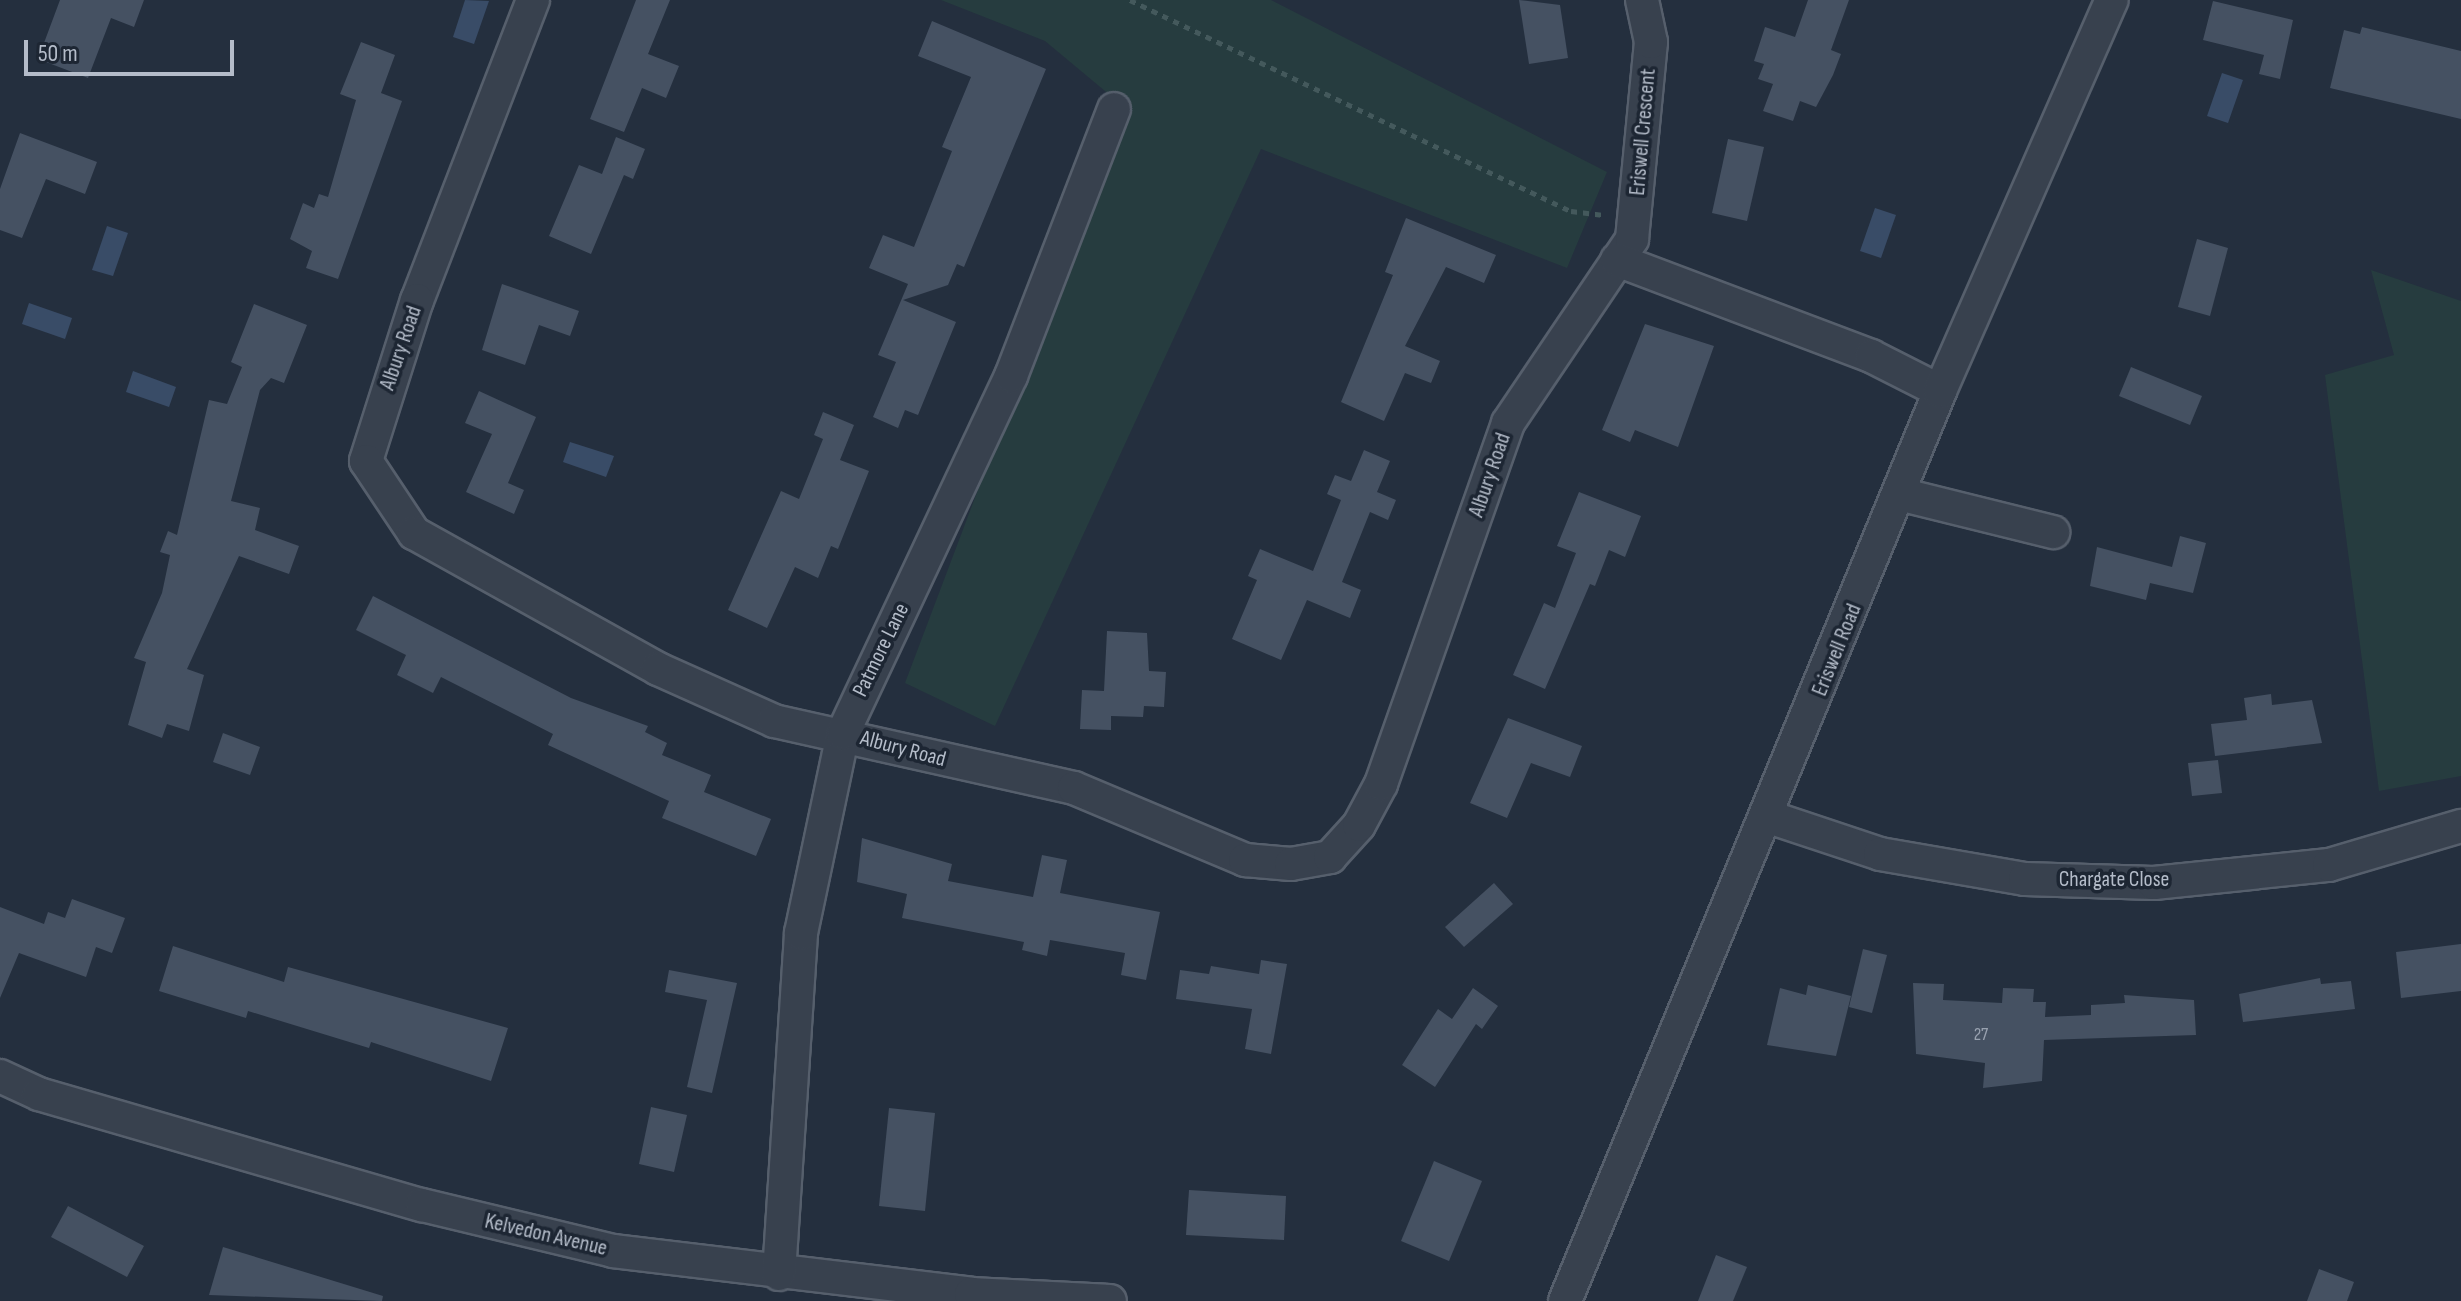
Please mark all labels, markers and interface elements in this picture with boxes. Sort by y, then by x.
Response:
scale bar [28,24,238,74]
text: 50 m [38,39,78,68]
street label: Eriswell Crescent [1624,67,1662,197]
street label: Albury Road [374,302,428,394]
street label: Albury Road [1463,429,1517,521]
street label: Patmore Lane [847,599,915,701]
street label: Eriswell Road [1807,600,1867,700]
street label: Albury Road [857,725,949,773]
street label: Chargate Close [2059,867,2169,893]
house number: 27 [1974,1024,1988,1046]
street label: Kelvedon Avenue [482,1208,610,1262]

